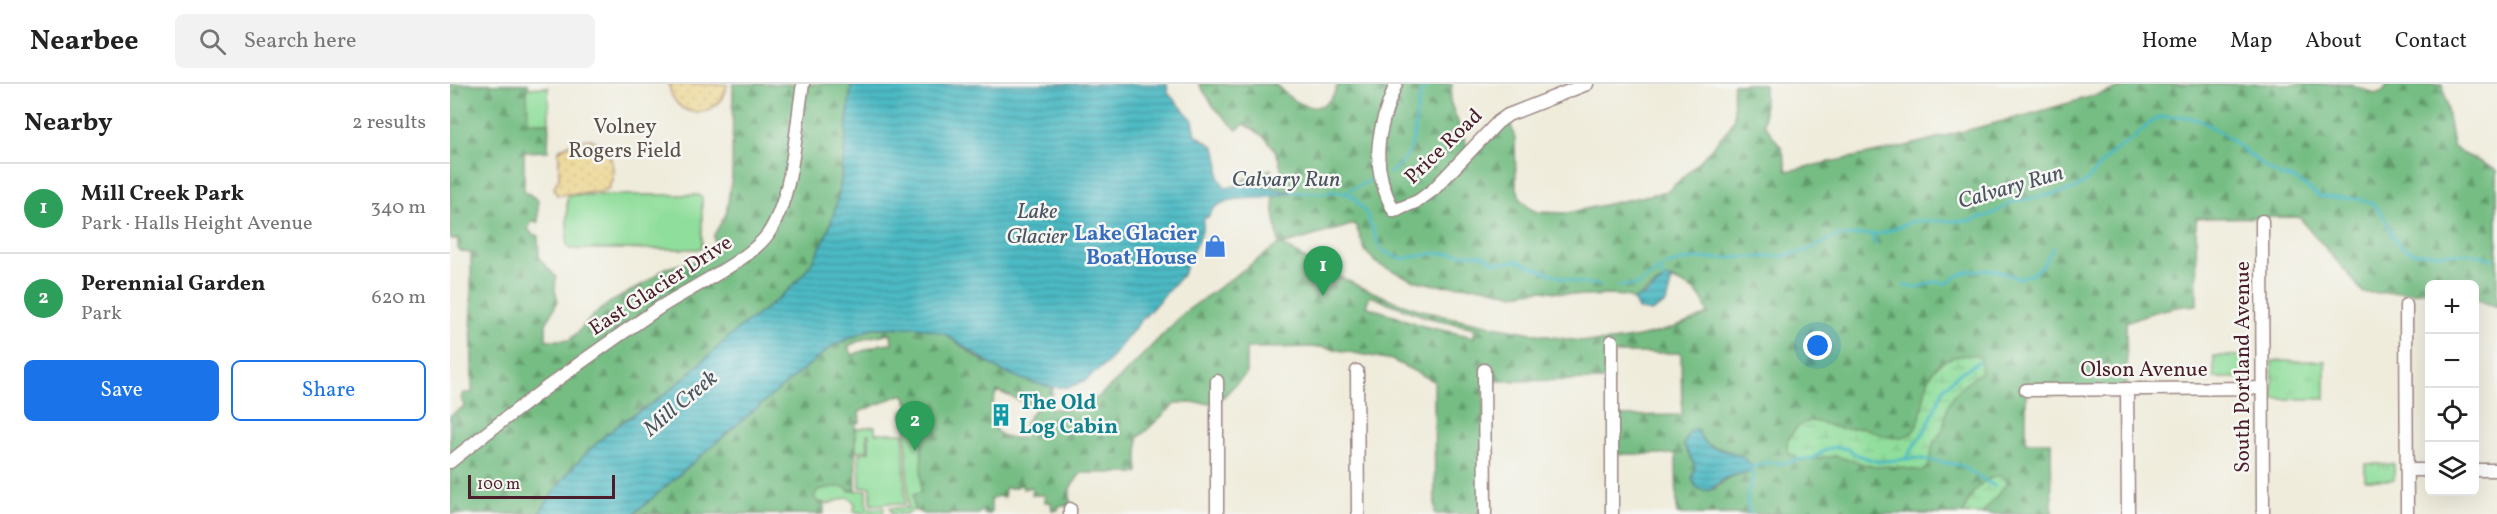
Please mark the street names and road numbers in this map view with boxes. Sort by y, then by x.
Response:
street label: Price Road [1399,102,1489,192]
street label: East Glacier Drive [584,229,738,343]
street label: South Portland Avenue [2229,261,2258,473]
street label: Olson Avenue [2080,356,2208,385]

